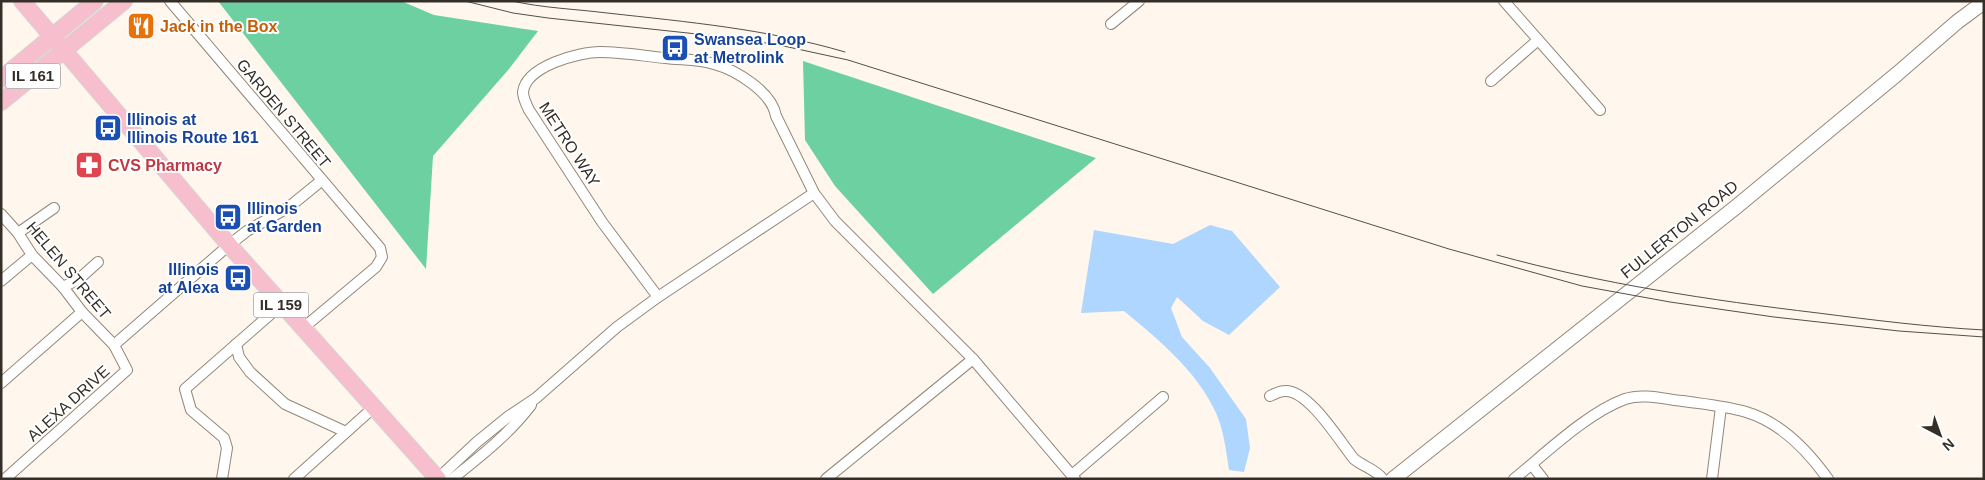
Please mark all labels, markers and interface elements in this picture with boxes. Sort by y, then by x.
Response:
restaurant icon: Jack in the Box [126,11,156,41]
place label: Jack in the Box [160,18,277,35]
place label: Swansea Loop at Metrolink [694,31,806,66]
bus stop icon: Swansea Loop at Metrolink [660,33,690,63]
street label: GARDEN STREET [233,56,334,171]
road number: IL 161 [5,64,60,88]
street label: METRO WAY [536,99,603,190]
place label: Illinois at Illinois Route 161 [127,111,259,146]
bus stop icon: Illinois at Illinois Route 161 [93,113,123,143]
pharmacy icon: CVS Pharmacy [74,150,104,180]
place label: CVS Pharmacy [108,157,222,174]
street label: FULLERTON ROAD [1618,177,1741,282]
place label: Illinois at Garden [247,200,322,235]
bus stop icon: Illinois at Garden [213,202,243,232]
street label: HELEN STREET [23,219,114,322]
place label: Illinois at Alexa [158,261,219,296]
bus stop icon: Illinois at Alexa [223,263,253,293]
road number: IL 159 [254,292,308,318]
street label: ALEXA DRIVE [24,362,113,444]
north arrow [1915,410,1965,460]
text: N [1939,435,1958,454]

